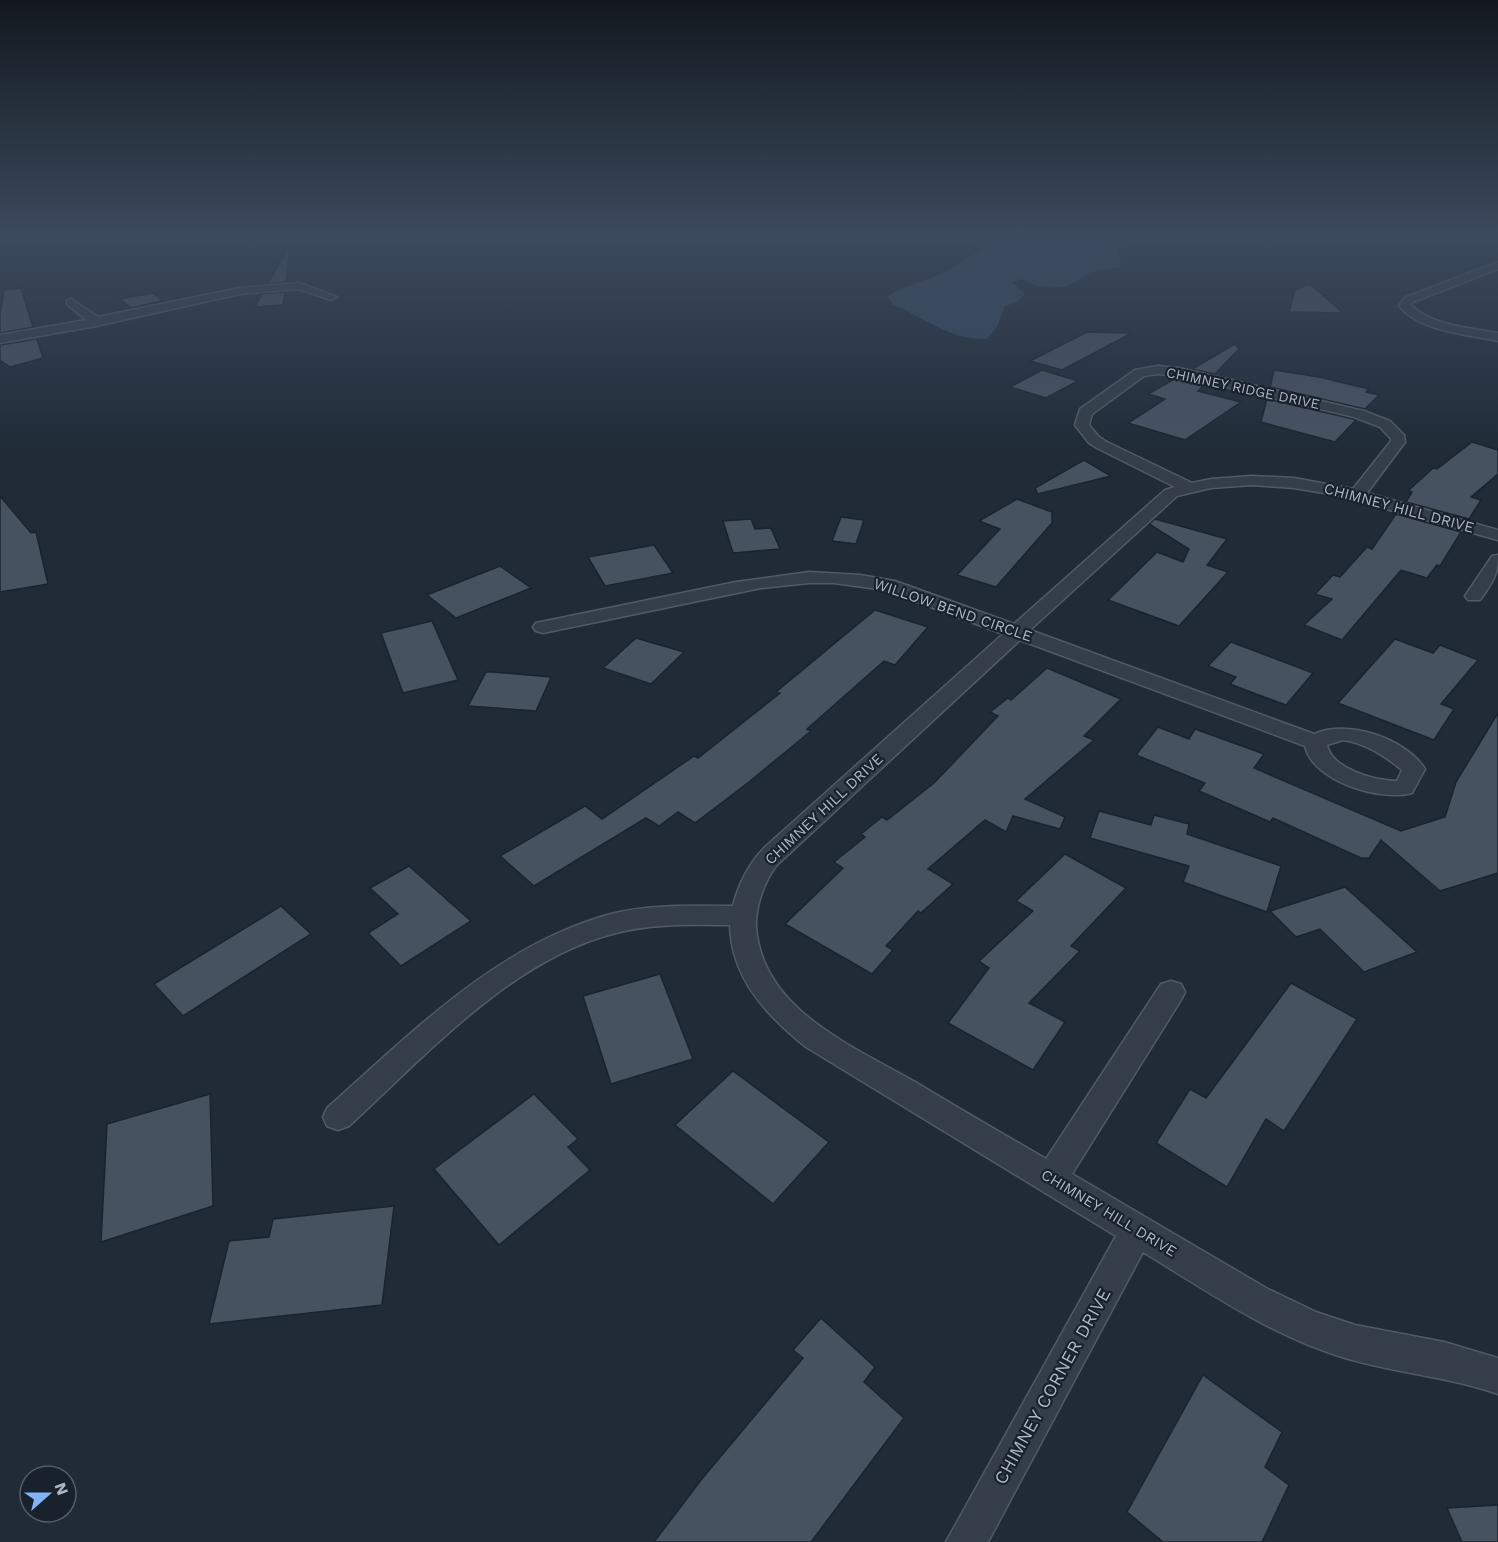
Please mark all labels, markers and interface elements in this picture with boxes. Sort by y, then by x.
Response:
street label: CHIMNEY RIDGE DRIVE [1165,364,1321,412]
street label: CHIMNEY HILL DRIVE [1322,479,1476,537]
street label: WILLOW BEND CIRCLE [871,574,1035,646]
street label: CHIMNEY HILL DRIVE [761,750,887,868]
street label: CHIMNEY HILL DRIVE [1038,1165,1180,1261]
street label: CHIMNEY CORNER DRIVE [989,1284,1115,1488]
north arrow [18,1464,78,1524]
text: N [51,1480,73,1498]

